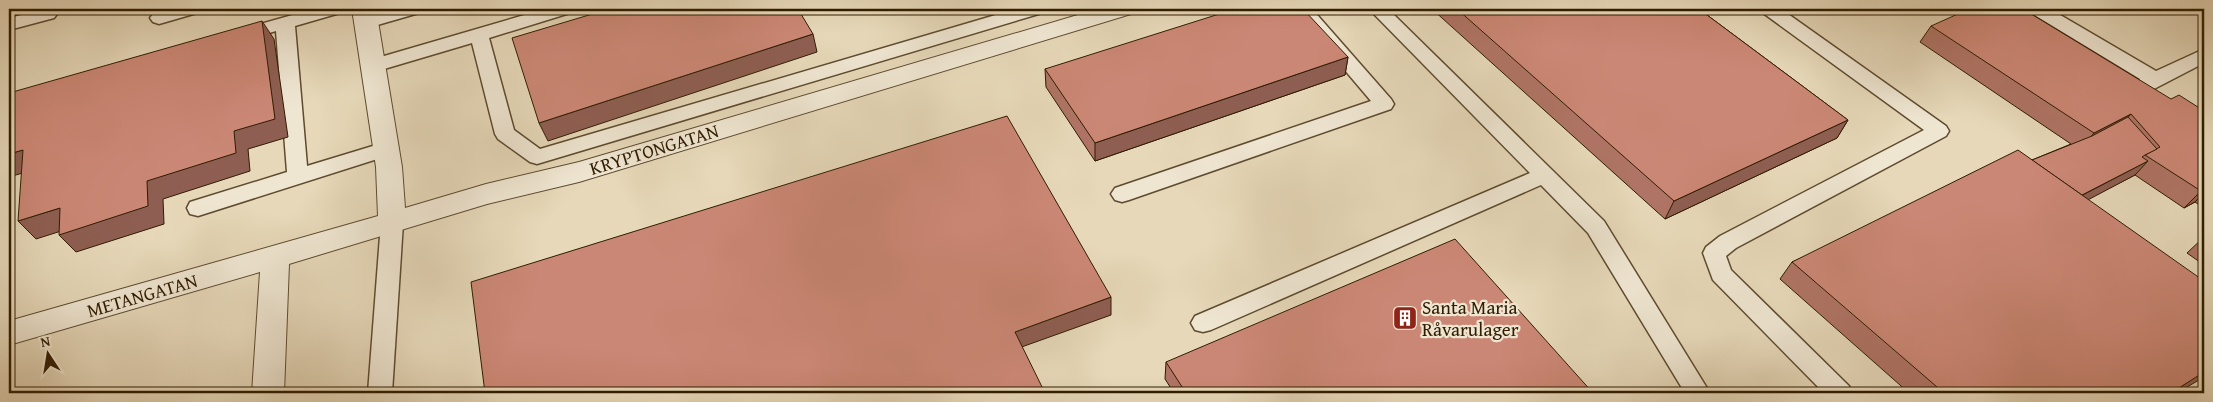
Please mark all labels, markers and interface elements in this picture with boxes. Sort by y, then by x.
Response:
street label: KRYPTONGATAN [586,116,722,182]
street label: METANGATAN [83,266,201,324]
place label: Santa Maria Råvarulager [1422,293,1519,343]
building icon: Santa Maria Råvarulager [1392,305,1418,331]
north arrow [22,330,72,380]
text: N [39,330,53,352]

